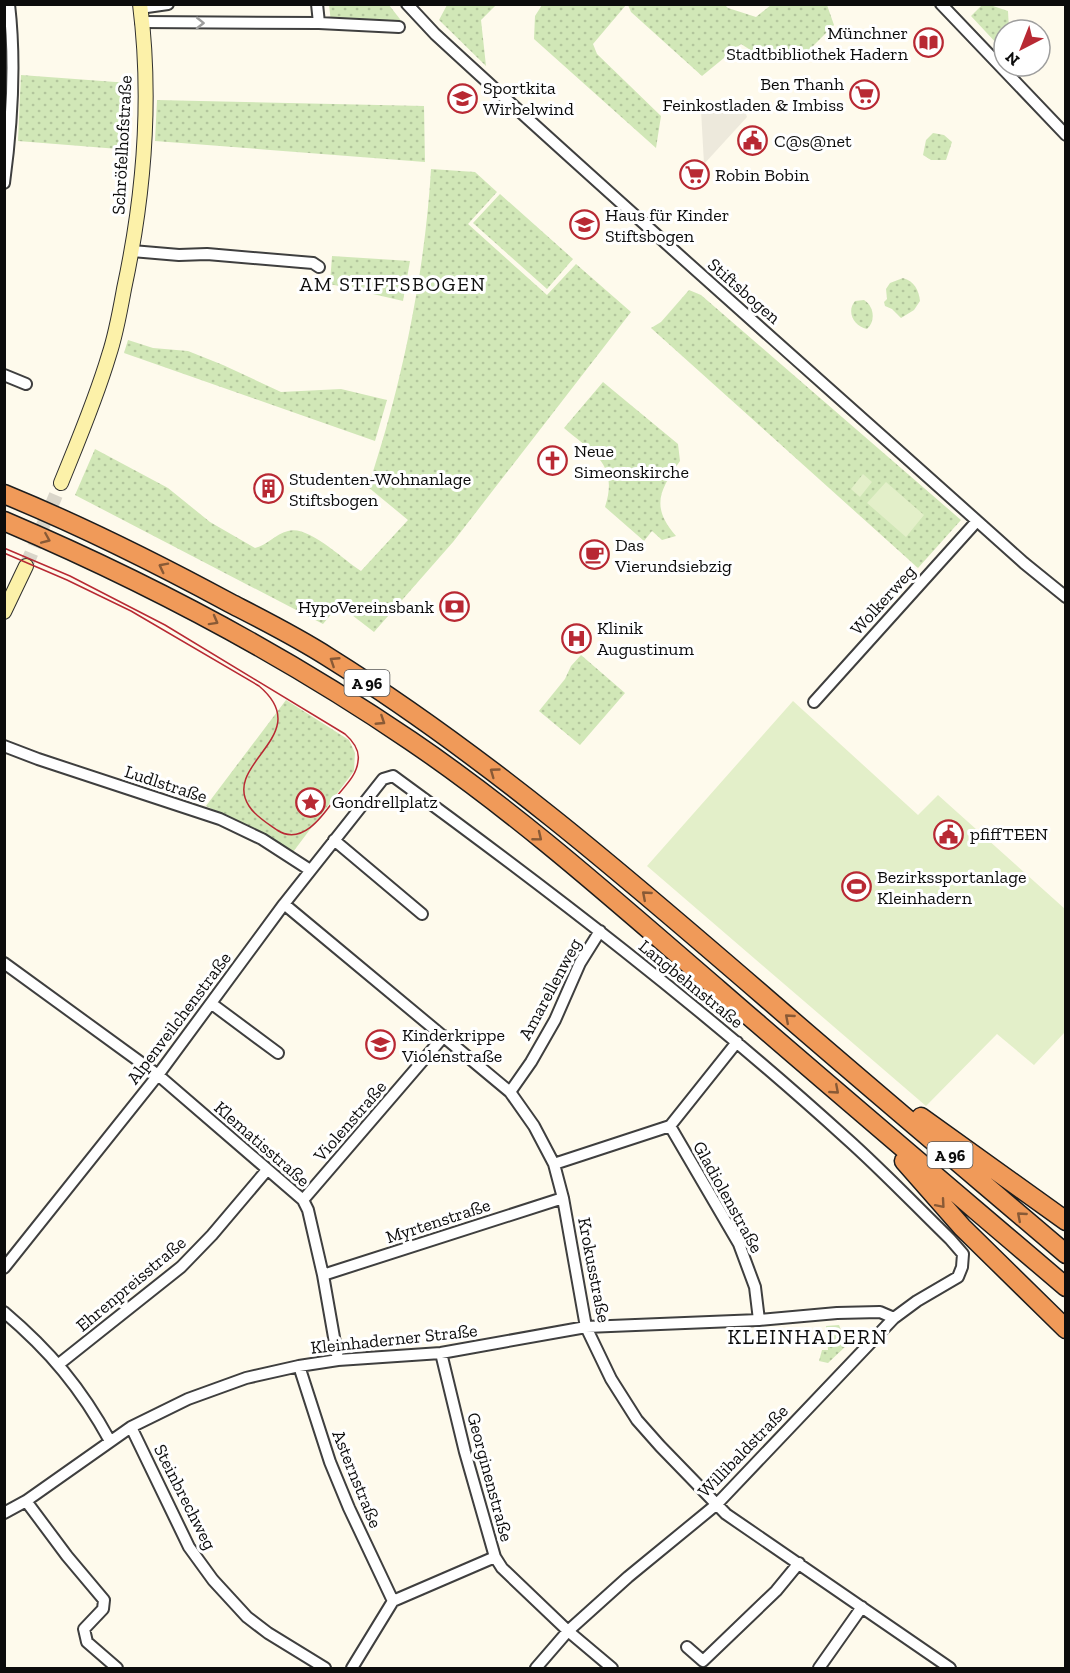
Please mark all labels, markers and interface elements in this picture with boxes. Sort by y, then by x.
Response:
one-way arrow [195,17,204,29]
north arrow [992,18,1052,78]
place label: Münchner Stadtbibliothek Hadern [726,22,909,65]
library icon: Münchner Stadtbibliothek Hadern [913,27,945,59]
text: N [1001,48,1023,70]
place label: Ben Thanh Feinkostladen & Imbiss [662,73,844,116]
street label: Schröfelhofstraße [107,75,137,215]
place label: Sportkita Wirbelwind [483,77,574,120]
supermarket icon: Ben Thanh Feinkostladen & Imbiss [849,78,881,110]
school or university icon: Sportkita Wirbelwind [446,82,478,114]
public building icon: C@s@net [737,125,769,157]
place label: C@s@net [774,130,852,152]
supermarket icon: Robin Bobin [678,159,710,191]
place label: Robin Bobin [715,164,810,186]
place label: Haus für Kinder Stiftsbogen [605,204,729,247]
school or university icon: Haus für Kinder Stiftsbogen [568,209,600,241]
street label: Stiftsbogen [703,253,785,329]
district label: AM STIFTSBOGEN [300,272,486,296]
place label: Neue Simeonskirche [574,440,689,483]
church icon: Neue Simeonskirche [537,445,569,477]
place label: Studenten-Wohnanlage Stiftsbogen [289,468,471,511]
building icon: Studenten-Wohnanlage Stiftsbogen [252,473,284,505]
one-way arrow [39,531,50,543]
place label: Das Vierundsiebzig [614,534,732,577]
cafe icon: Das Vierundsiebzig [578,539,610,571]
street label: Wolkerweg [846,560,920,640]
one-way arrow [159,563,170,574]
bank icon: HypoVereinsbank [439,591,471,623]
place label: HypoVereinsbank [298,596,435,618]
one-way arrow [208,614,218,625]
place label: Klinik Augustinum [597,617,694,660]
hospital icon: Klinik Augustinum [560,622,592,654]
one-way arrow [330,657,341,668]
road number: A 96 [344,670,389,696]
one-way arrow [374,714,385,725]
street label: Ludlstraße [122,760,210,808]
one-way arrow [490,768,501,779]
place icon: Gondrellplatz [295,786,327,818]
place label: Gondrellplatz [332,791,438,813]
public building icon: pfiffTEEN [933,818,965,850]
place label: pfiffTEEN [970,823,1048,845]
one-way arrow [531,829,542,840]
place label: Bezirkssportanlage Kleinhadern [877,866,1027,909]
sports icon: Bezirkssportanlage Kleinhadern [840,871,872,903]
one-way arrow [642,891,653,902]
street label: Amarellenweg [514,934,586,1044]
street label: Langbehnstraße [634,935,748,1033]
street label: Alpenveilchenstraße [122,947,236,1089]
one-way arrow [785,1015,796,1026]
place label: Kinderkrippe Violenstraße [401,1024,505,1067]
school or university icon: Kinderkrippe Violenstraße [365,1029,397,1061]
street label: Violenstraße [308,1076,391,1167]
one-way arrow [828,1083,839,1094]
street label: Klematisstraße [210,1096,314,1192]
street label: Gladiolenstraße [688,1137,768,1257]
road number: A 96 [928,1142,972,1168]
street label: Myrtenstraße [383,1194,493,1248]
one-way arrow [934,1197,945,1207]
one-way arrow [1017,1212,1028,1223]
street label: Krokusstraße [573,1216,615,1324]
street label: Ehrenpreisstraße [72,1232,190,1336]
street label: Kleinhaderner Straße [309,1319,479,1359]
district label: KLEINHADERN [728,1324,888,1349]
street label: Willibaldstraße [693,1400,793,1502]
street label: Georginenstraße [462,1410,518,1544]
street label: Asternstraße [327,1427,387,1531]
street label: Steinbrechweg [149,1440,221,1554]

